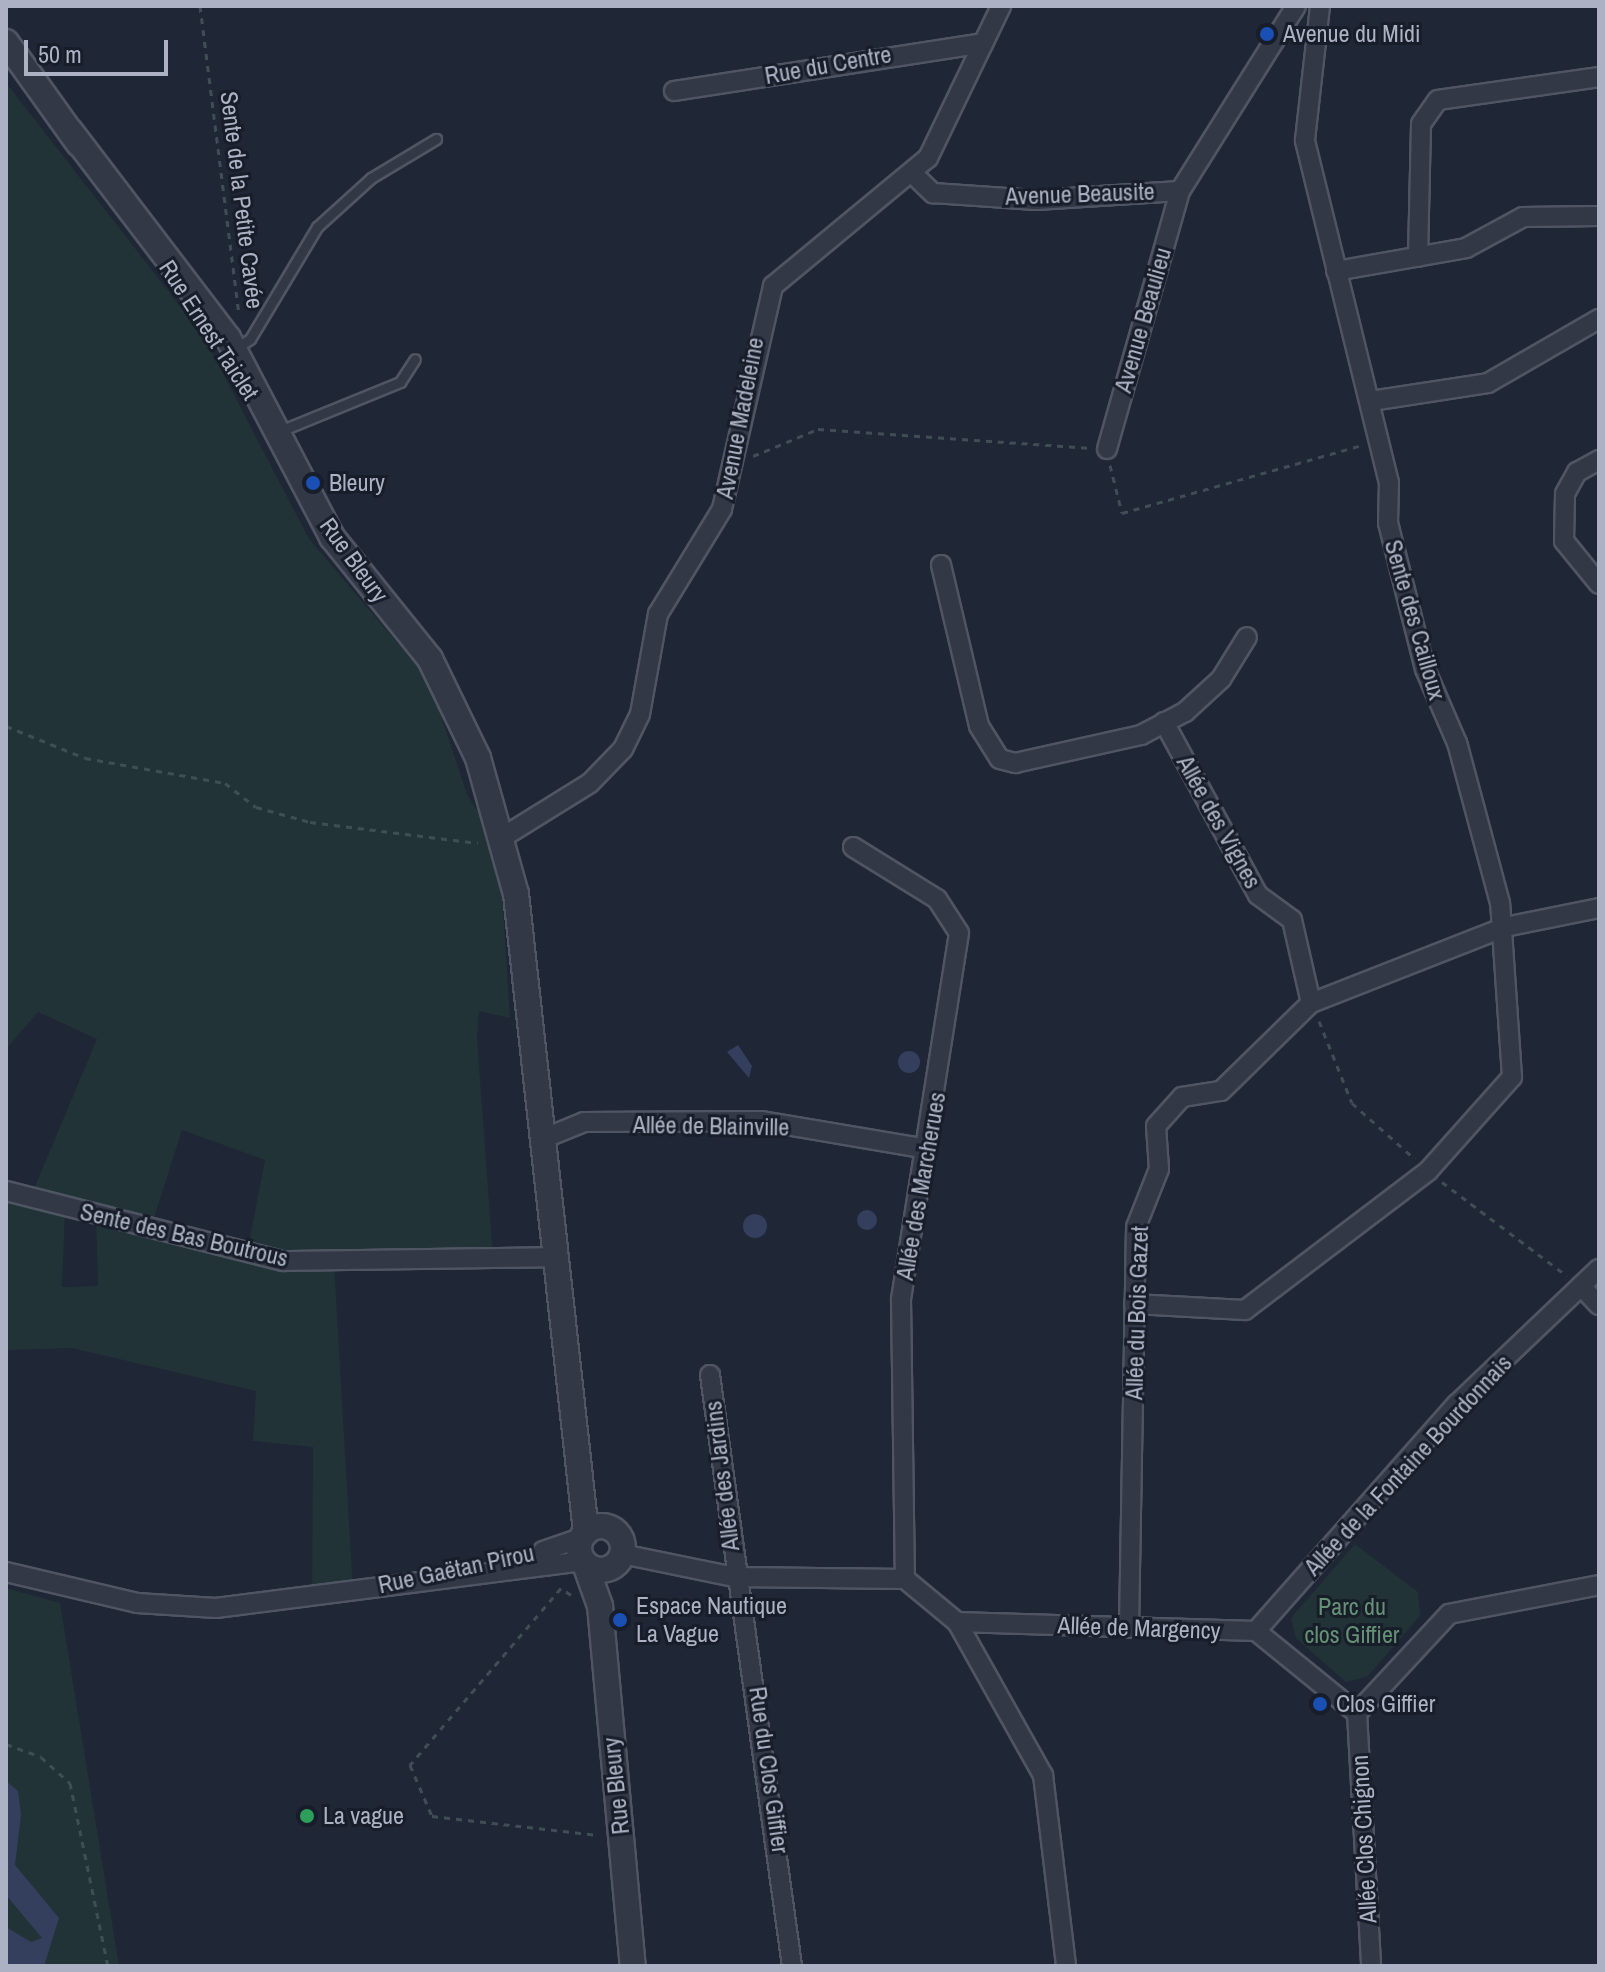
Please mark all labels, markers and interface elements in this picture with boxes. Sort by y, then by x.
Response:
place label: Avenue du Midi [1283,20,1421,48]
scale bar [28,24,172,74]
marker: Avenue du Midi [1258,25,1276,43]
text: 50 m [38,38,82,70]
street label: Rue du Centre [762,40,894,90]
street label: Sente de la Petite Cavée [214,90,270,310]
street label: Avenue Beausite [1005,177,1155,211]
street label: Avenue Beaulieu [1109,244,1177,396]
street label: Rue Ernest Taiclet [153,255,265,405]
street label: Avenue Madeleine [710,335,770,501]
place label: Bleury [329,469,385,497]
marker: Bleury [304,474,322,492]
street label: Rue Bleury [314,512,394,608]
street label: Sente des Cailloux [1378,537,1452,703]
street label: Allée des Vignes [1171,751,1267,893]
street label: Allée des Marcherues [890,1090,952,1282]
street label: Allée de Blainville [633,1110,789,1142]
street label: Sente des Bas Boutrous [77,1197,291,1273]
street label: Allée du Bois Gazet [1120,1226,1154,1400]
street label: Allée de la Fontaine Bourdonnais [1298,1349,1518,1581]
street label: Allée des Jardins [699,1399,745,1553]
street label: Rue Gaëtan Pirou [375,1538,537,1600]
place label: Espace Nautique La Vague [636,1592,787,1648]
park label: Parc du clos Giffier [1305,1593,1399,1649]
marker: Espace Nautique La Vague [611,1611,629,1629]
street label: Allée de Margency [1057,1611,1221,1645]
street label: Rue du Clos Giffier [743,1685,795,1855]
place label: Clos Giffier [1336,1690,1435,1718]
marker: Clos Giffier [1311,1695,1329,1713]
street label: Rue Bleury [597,1736,635,1836]
street label: Allée Clos Chignon [1345,1754,1383,1924]
place label: La vague [323,1802,404,1830]
marker: La vague [298,1807,316,1825]

